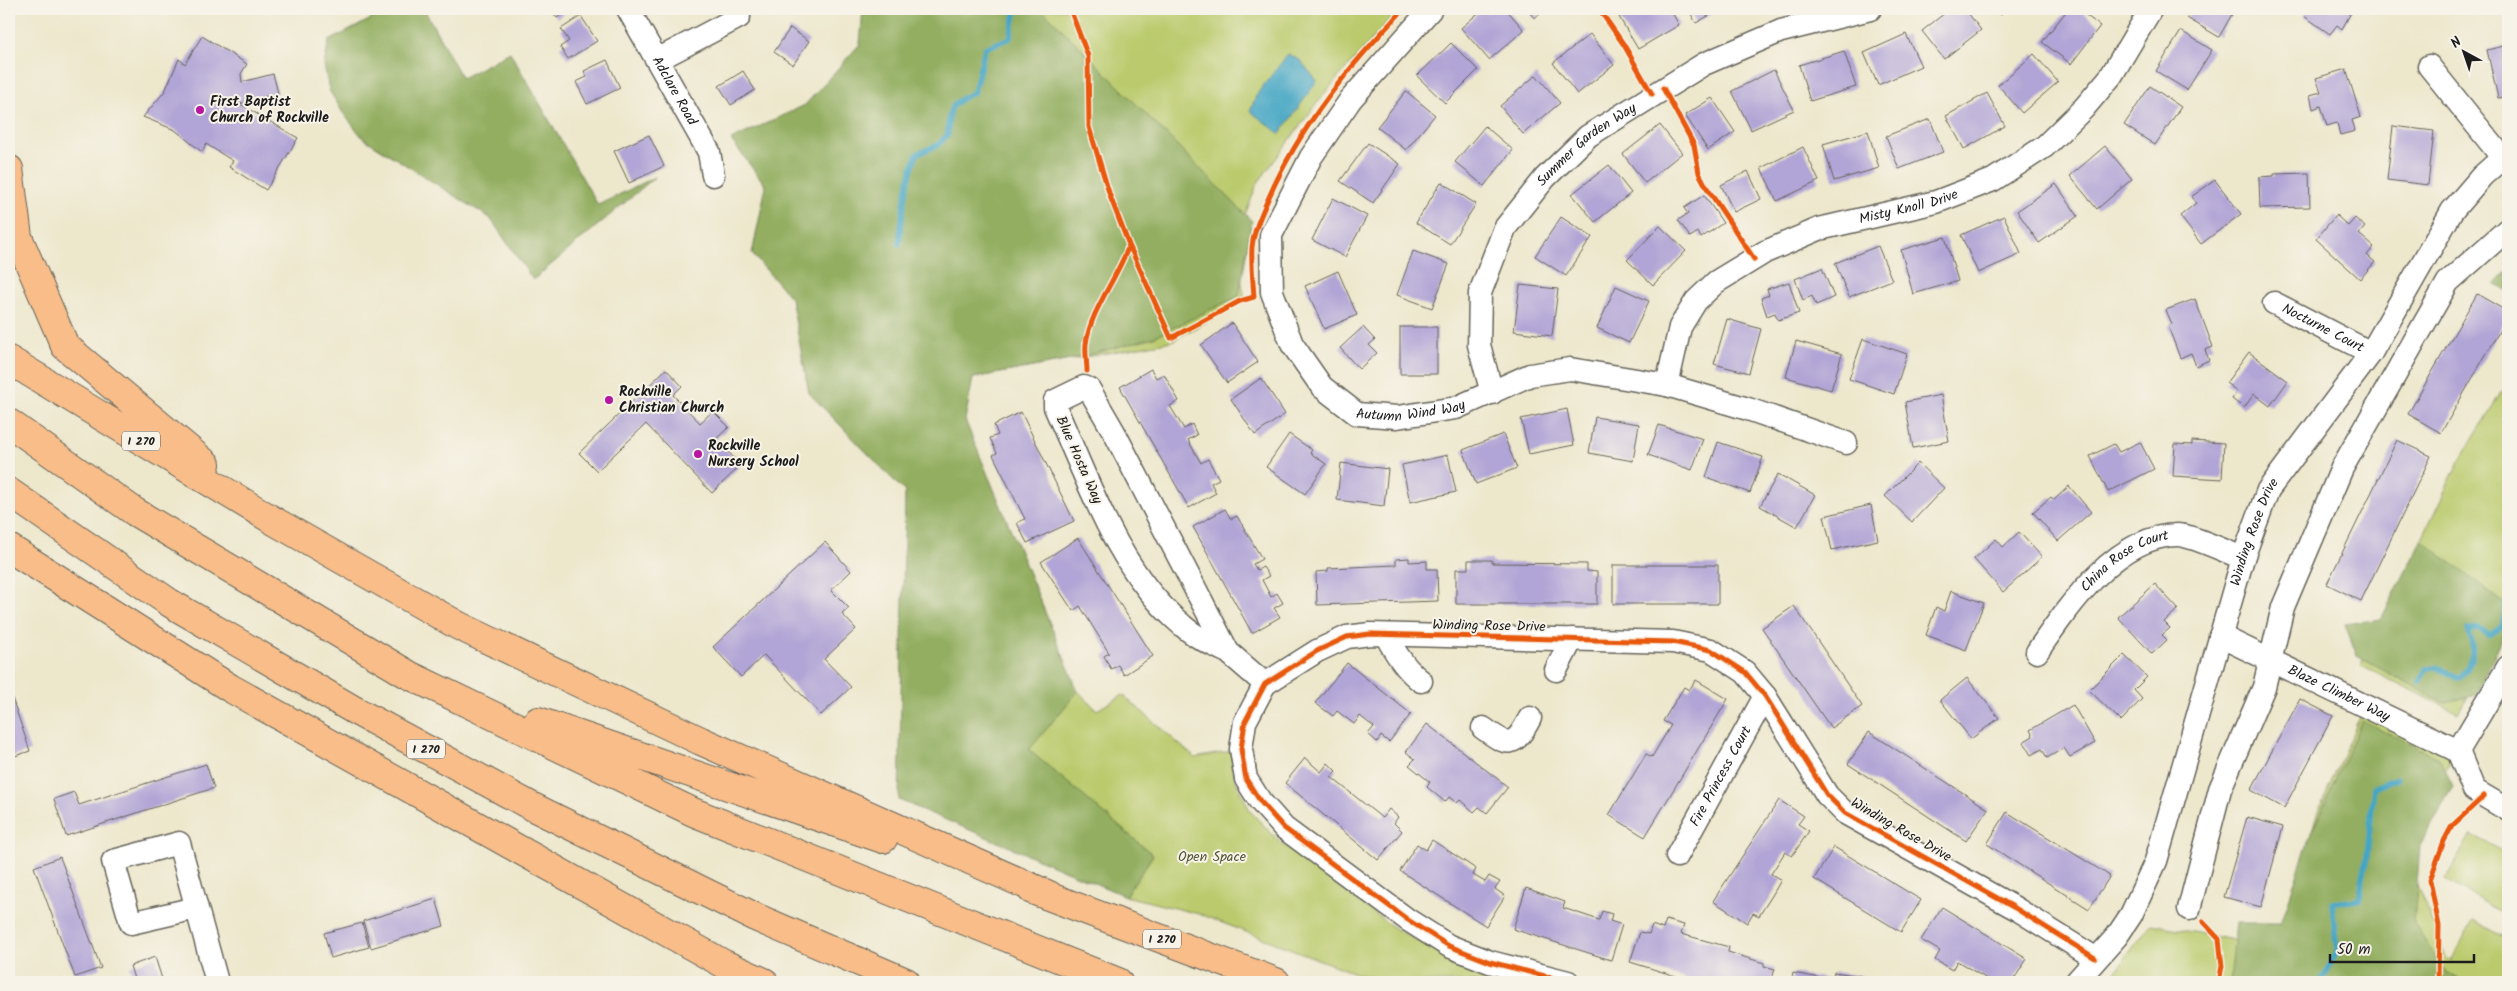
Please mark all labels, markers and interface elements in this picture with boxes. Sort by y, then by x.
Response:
north arrow [2440,28,2490,78]
text: N [2446,31,2467,54]
street label: Adclare Road [646,52,703,130]
place label: First Baptist Church of Rockville [210,91,329,129]
street label: Summer Garden Way [1531,97,1641,191]
marker: First Baptist Church of Rockville [194,104,206,116]
street label: Misty Knoll Drive [1857,183,1962,230]
street label: Nocturne Court [2278,298,2368,359]
place label: Rockville Christian Church [619,381,724,419]
marker: Rockville Christian Church [603,394,615,406]
street label: Autumn Wind Way [1355,394,1469,428]
street label: Blue Hosta Way [1050,412,1108,508]
road number: I 270 [122,432,160,451]
place label: Rockville Nursery School [708,435,799,473]
marker: Rockville Nursery School [692,448,704,460]
street label: Winding Rose Drive [2225,473,2285,588]
street label: China Rose Court [2075,525,2170,597]
street label: Winding Rose Drive [1432,614,1547,638]
street label: Blaze Climber Way [2284,659,2394,728]
street label: Fire Princess Court [1684,721,1758,831]
road number: I 270 [407,740,445,759]
street label: Winding Rose Drive [1846,792,1956,868]
park label: Open Space [1178,846,1247,868]
road number: I 270 [1143,930,1181,949]
scale bar [2330,931,2473,963]
text: 50 m [2337,938,2371,962]

